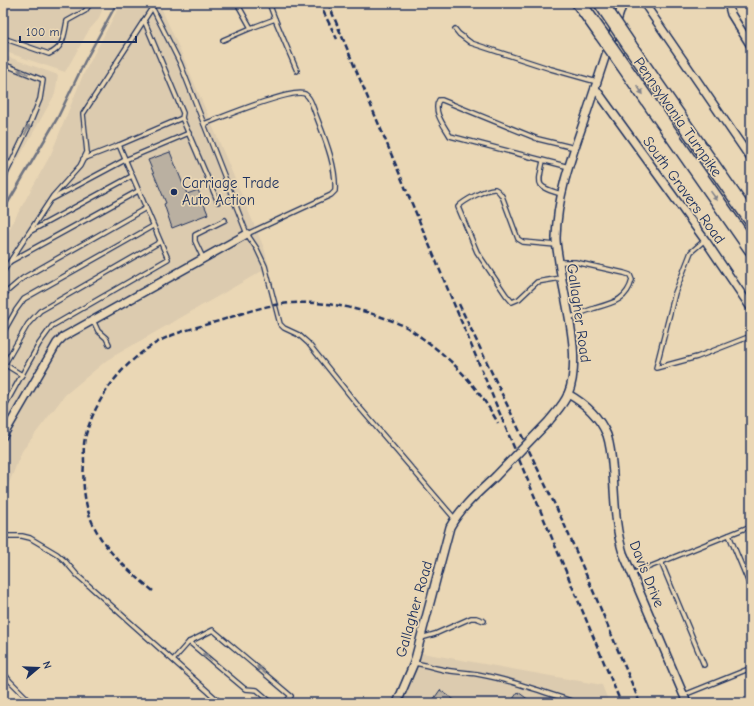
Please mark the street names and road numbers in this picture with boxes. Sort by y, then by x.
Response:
street label: Pennsylvania Turnpike [630,54,726,181]
street label: South Gravers Road [639,133,729,247]
street label: Gallagher Road [563,262,595,364]
street label: Davis Drive [625,538,669,610]
street label: Gallagher Road [392,559,436,659]

